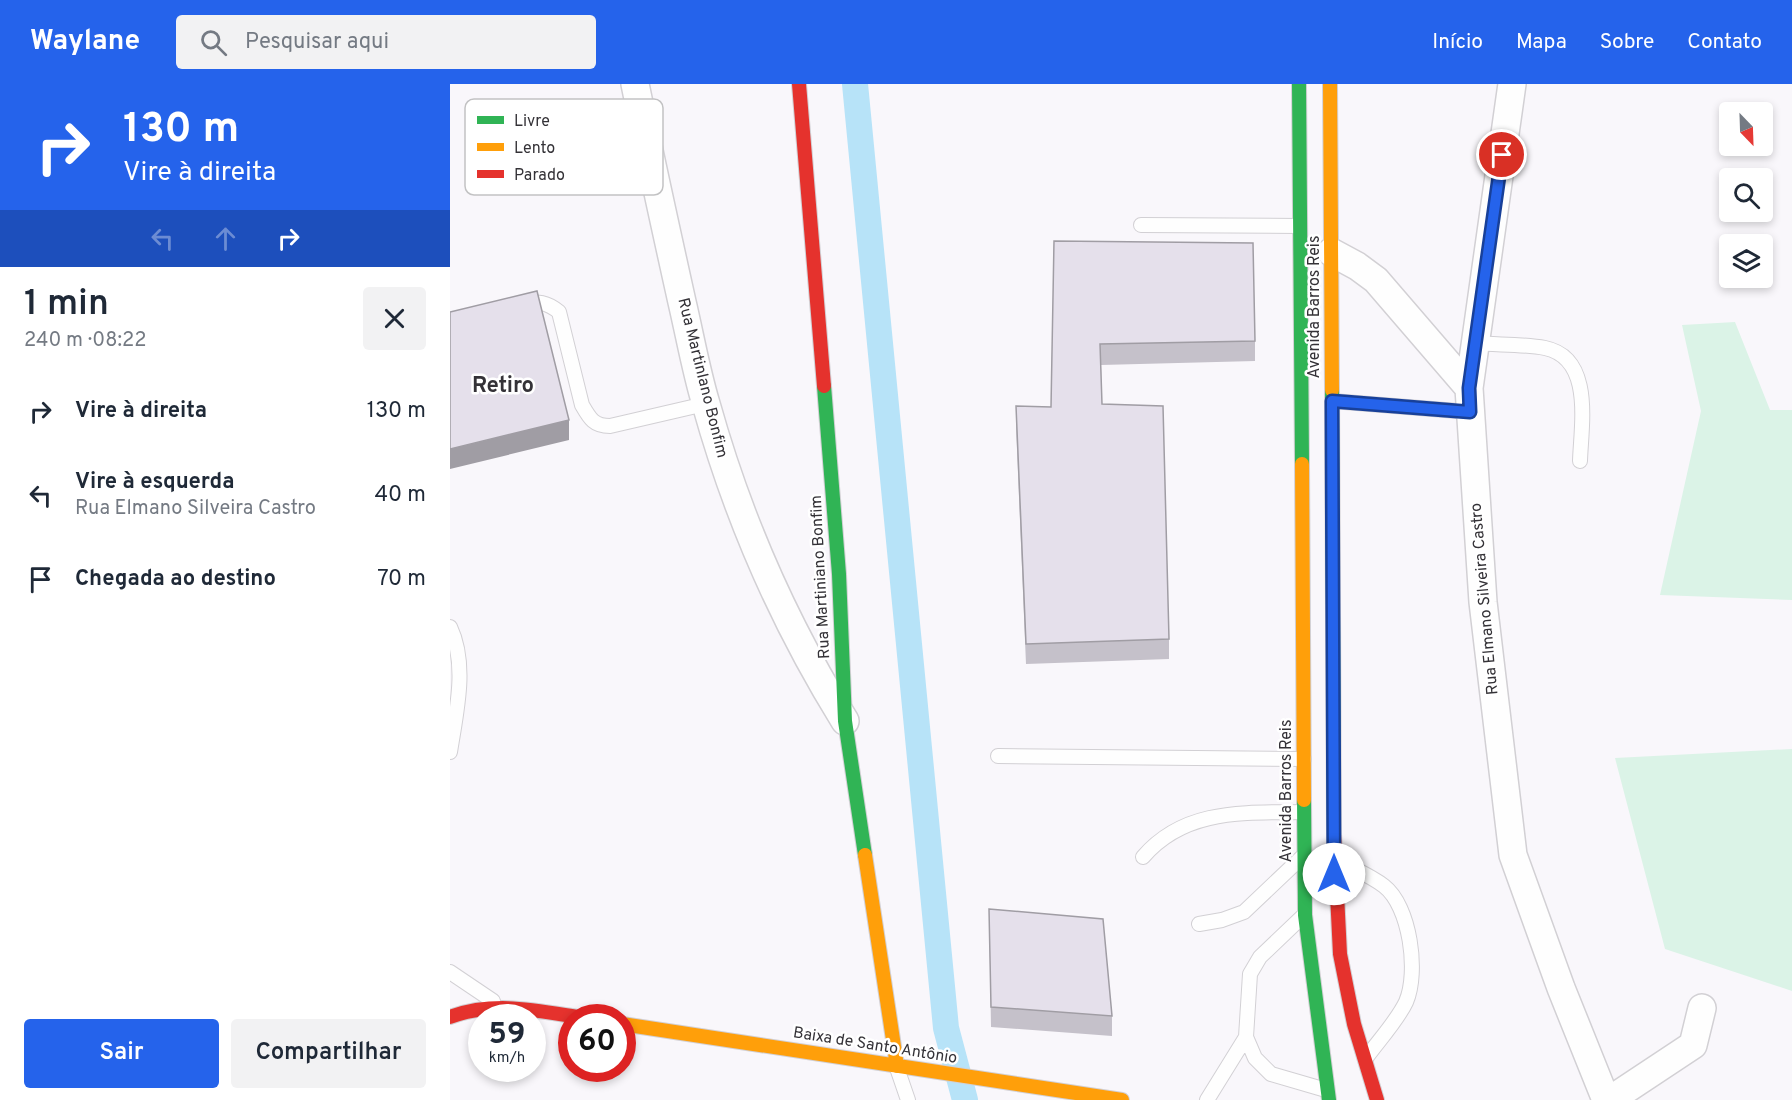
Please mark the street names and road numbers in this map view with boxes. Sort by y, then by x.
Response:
street label: Avenida Barros Reis [1305,236,1325,378]
street label: Rua Martinlano Bonfim [672,296,732,460]
street label: Rua Martiniano Bonfim [807,495,835,659]
street label: Rua Elmano Silveira Castro [1467,502,1503,696]
street label: Avenida Barros Reis [1277,720,1297,862]
street label: Baixa de Santo Antônio [791,1023,959,1069]

